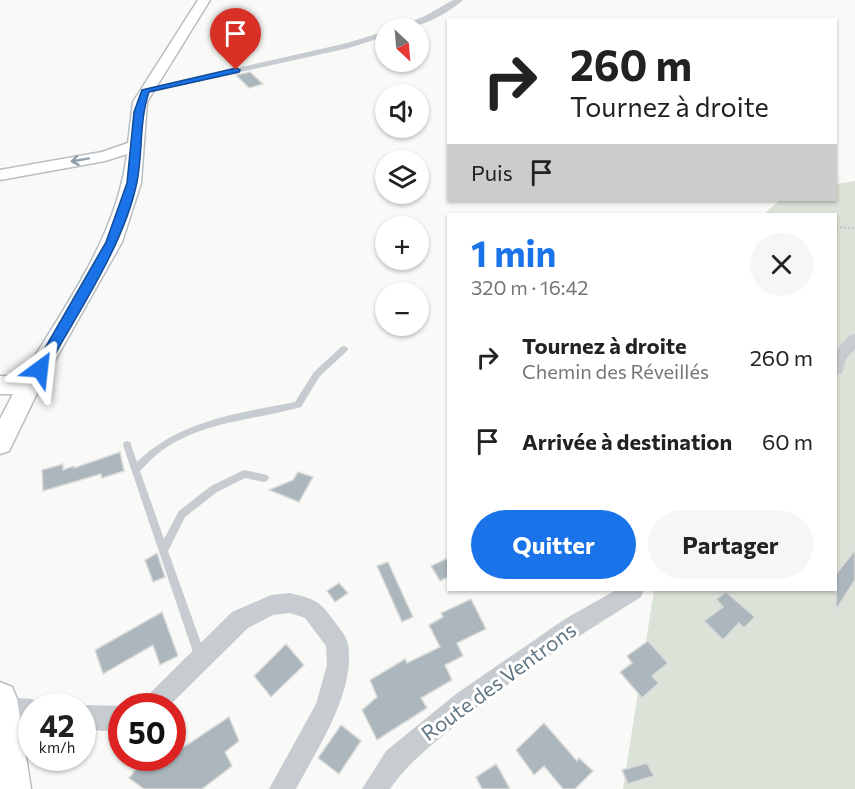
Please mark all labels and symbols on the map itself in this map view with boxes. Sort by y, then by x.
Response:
pin [210,8,261,70]
north arrow [375,18,429,72]
one-way arrow [71,155,91,166]
position arrow [8,337,72,401]
street label: Route des Ventrons [416,616,580,745]
speed limit sign: 50 [108,693,186,771]

